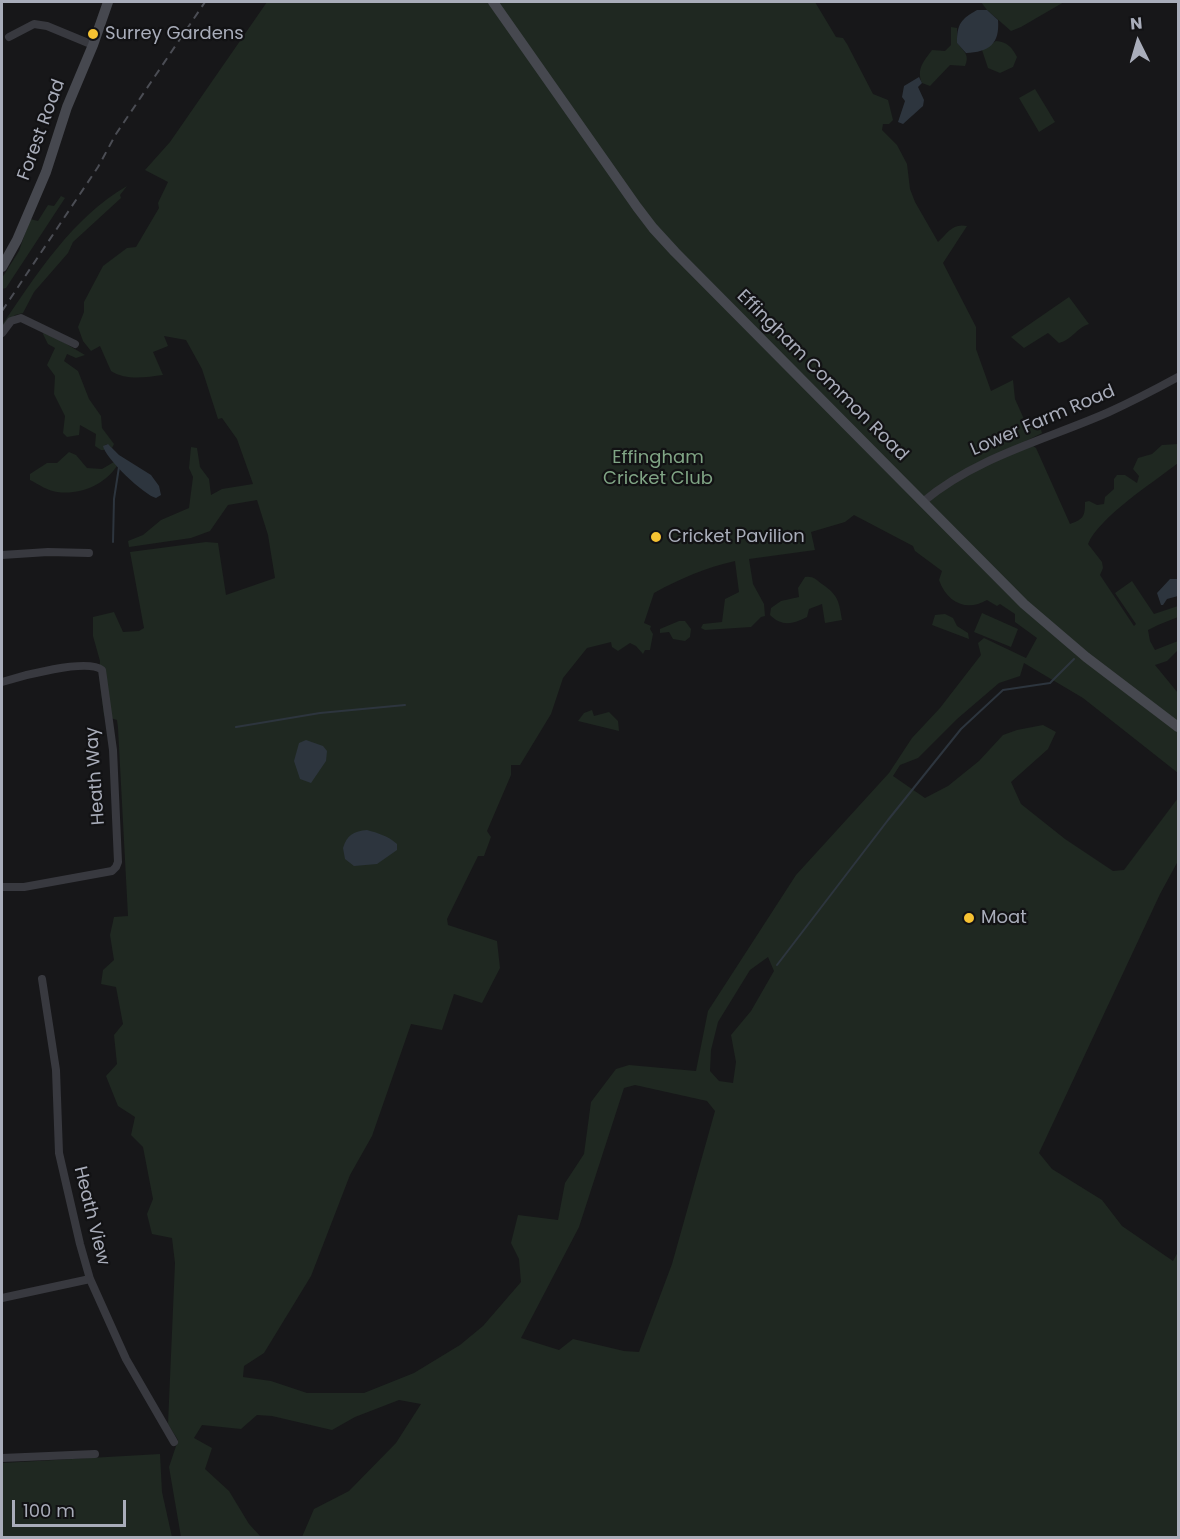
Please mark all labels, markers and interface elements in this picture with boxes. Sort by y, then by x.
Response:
north arrow [1108,12,1168,72]
text: N [1129,12,1143,36]
place label: Surrey Gardens [105,23,244,45]
marker: Surrey Gardens [86,27,100,41]
street label: Forest Road [14,76,70,184]
street label: Effingham Common Road [732,286,912,466]
street label: Lower Farm Road [968,381,1118,461]
park label: Effingham Cricket Club [603,447,713,490]
place label: Cricket Pavilion [668,526,805,548]
marker: Cricket Pavilion [649,530,663,544]
street label: Heath Way [82,726,110,826]
place label: Moat [981,907,1027,929]
marker: Moat [962,911,976,925]
street label: Heath View [68,1164,114,1268]
scale bar [15,1488,129,1526]
text: 100 m [23,1498,75,1523]

